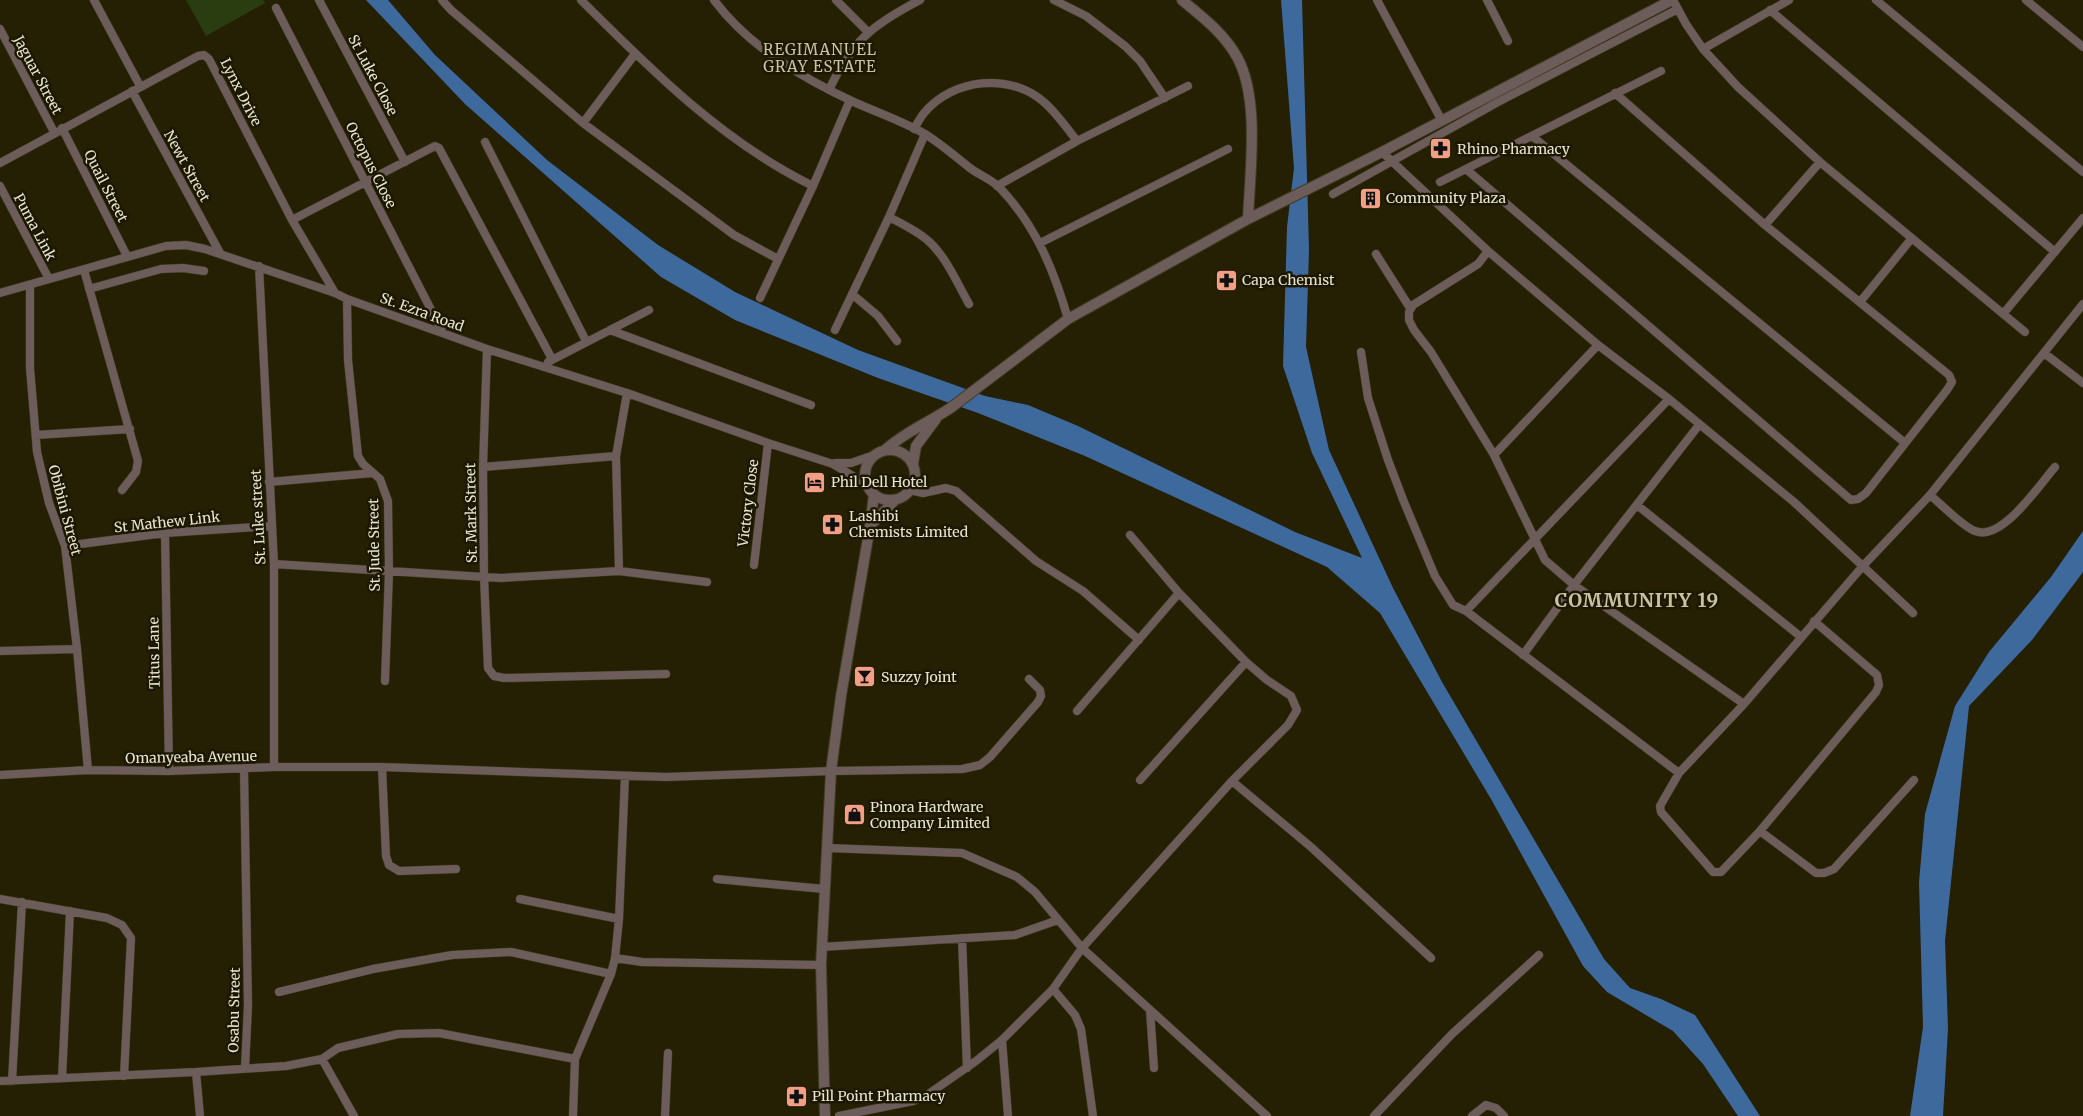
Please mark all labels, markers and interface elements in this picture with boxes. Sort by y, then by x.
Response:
street label: St Luke Close [344,31,402,119]
street label: Jaguar Street [9,32,67,118]
district label: REGIMANUEL GRAY ESTATE [763,40,877,76]
street label: Lynx Drive [216,55,266,129]
street label: Octopus Close [342,119,400,211]
street label: Newt Street [160,127,214,205]
pharmacy icon: Rhino Pharmacy [1429,137,1453,161]
place label: Rhino Pharmacy [1457,140,1571,158]
street label: Quail Street [80,147,132,226]
building icon: Community Plaza [1358,186,1382,210]
place label: Community Plaza [1386,189,1507,207]
street label: Puma Link [10,190,60,264]
pharmacy icon: Capa Chemist [1214,268,1238,292]
place label: Capa Chemist [1242,271,1335,289]
street label: St. Ezra Road [378,288,467,336]
street label: Victory Close [734,458,762,549]
street label: St. Mark Street [461,462,481,563]
street label: Obibini Street [44,463,86,558]
street label: St. Luke street [246,468,269,565]
hotel icon: Phil Dell Hotel [803,470,827,494]
place label: Phil Dell Hotel [831,473,928,491]
street label: St. Jude Street [364,498,384,592]
street label: St Mathew Link [113,507,221,537]
place label: Lashibi Chemists Limited [849,507,969,541]
pharmacy icon: Lashibi Chemists Limited [821,512,845,536]
district label: COMMUNITY 19 [1555,588,1719,612]
street label: Titus Lane [144,617,164,689]
bar icon: Suzzy Joint [853,665,877,689]
place label: Suzzy Joint [881,668,957,686]
street label: Omanyeaba Avenue [125,747,257,767]
place label: Pinora Hardware Company Limited [870,798,990,832]
shop icon: Pinora Hardware Company Limited [842,803,866,827]
street label: Osabu Street [224,967,244,1053]
pharmacy icon: Pill Point Pharmacy [784,1084,808,1108]
place label: Pill Point Pharmacy [812,1087,946,1105]

